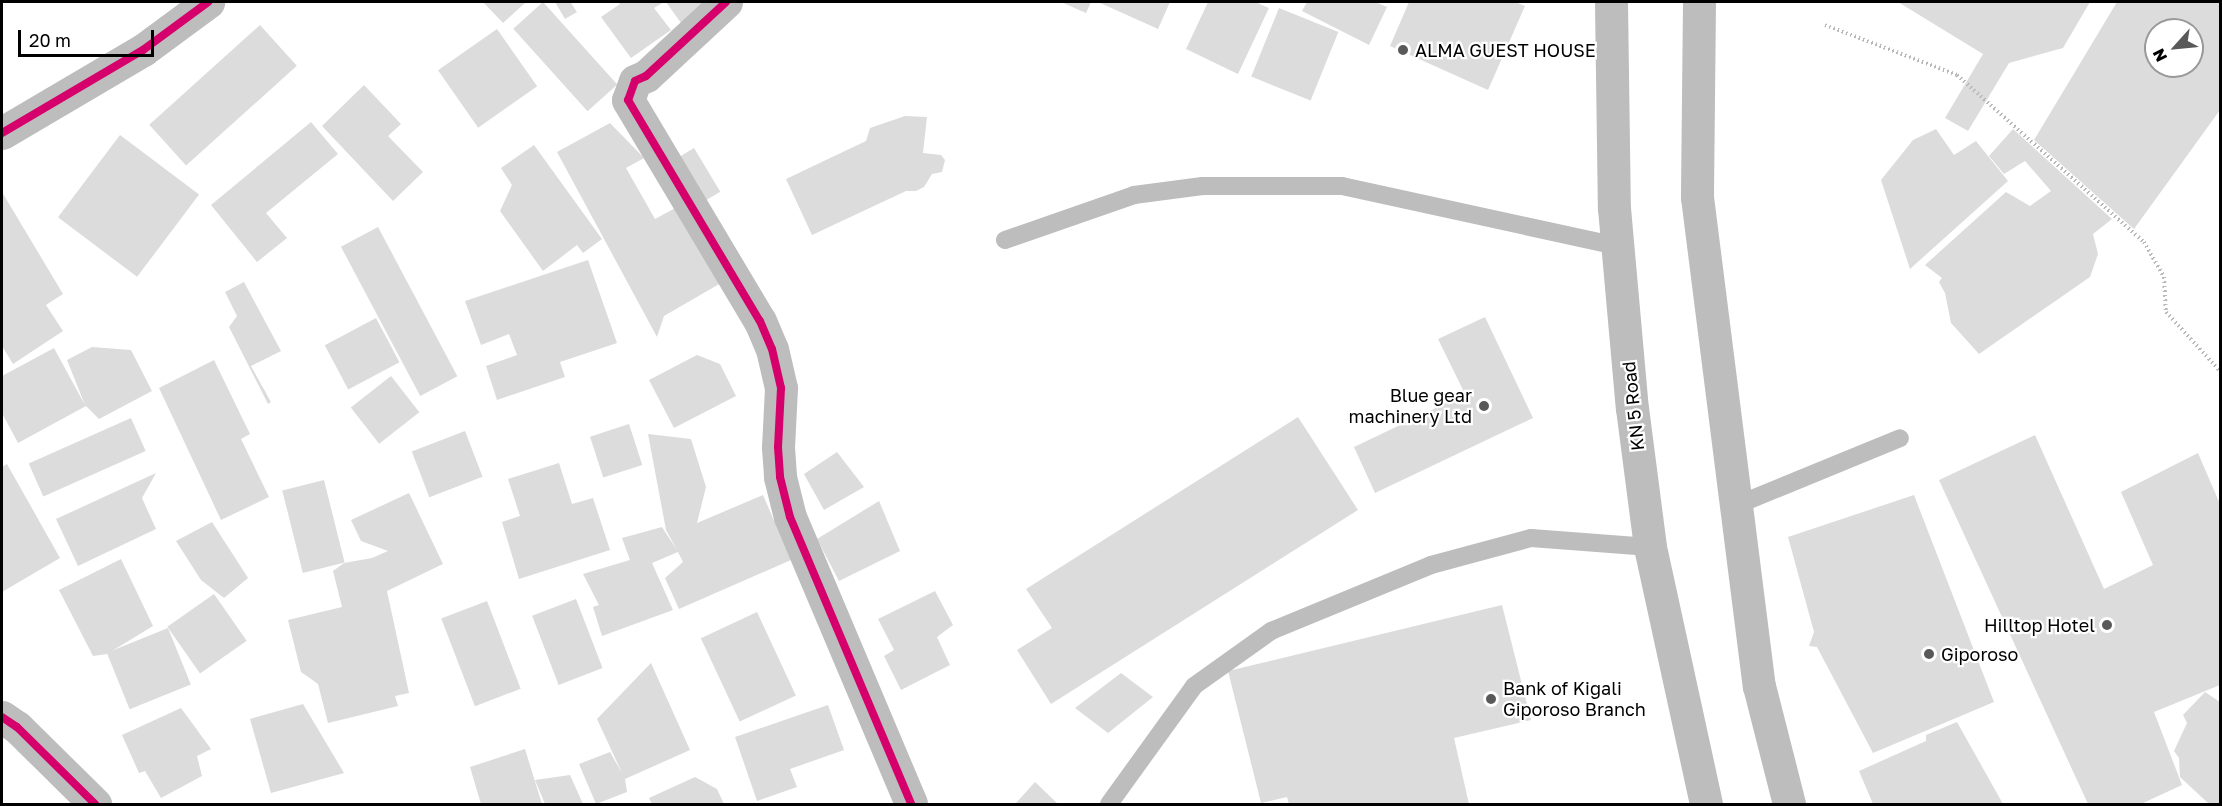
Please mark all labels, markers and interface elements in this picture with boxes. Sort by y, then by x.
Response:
scale bar [21,18,158,56]
north arrow [2144,18,2204,78]
text: 20 m [29,29,71,51]
place label: ALMA GUEST HOUSE [1415,39,1596,61]
marker: ALMA GUEST HOUSE [1396,43,1410,57]
text: N [2148,45,2171,65]
street label: KN 5 Road [1618,360,1648,452]
place label: Blue gear machinery Ltd [1349,385,1472,428]
marker: Blue gear machinery Ltd [1477,399,1491,413]
place label: Hilltop Hotel [1984,614,2095,636]
marker: Hilltop Hotel [2100,618,2114,632]
place label: Giporoso [1941,643,2018,665]
marker: Giporoso [1922,647,1936,661]
place label: Bank of Kigali Giporoso Branch [1503,678,1646,720]
marker: Bank of Kigali Giporoso Branch [1484,692,1498,706]

